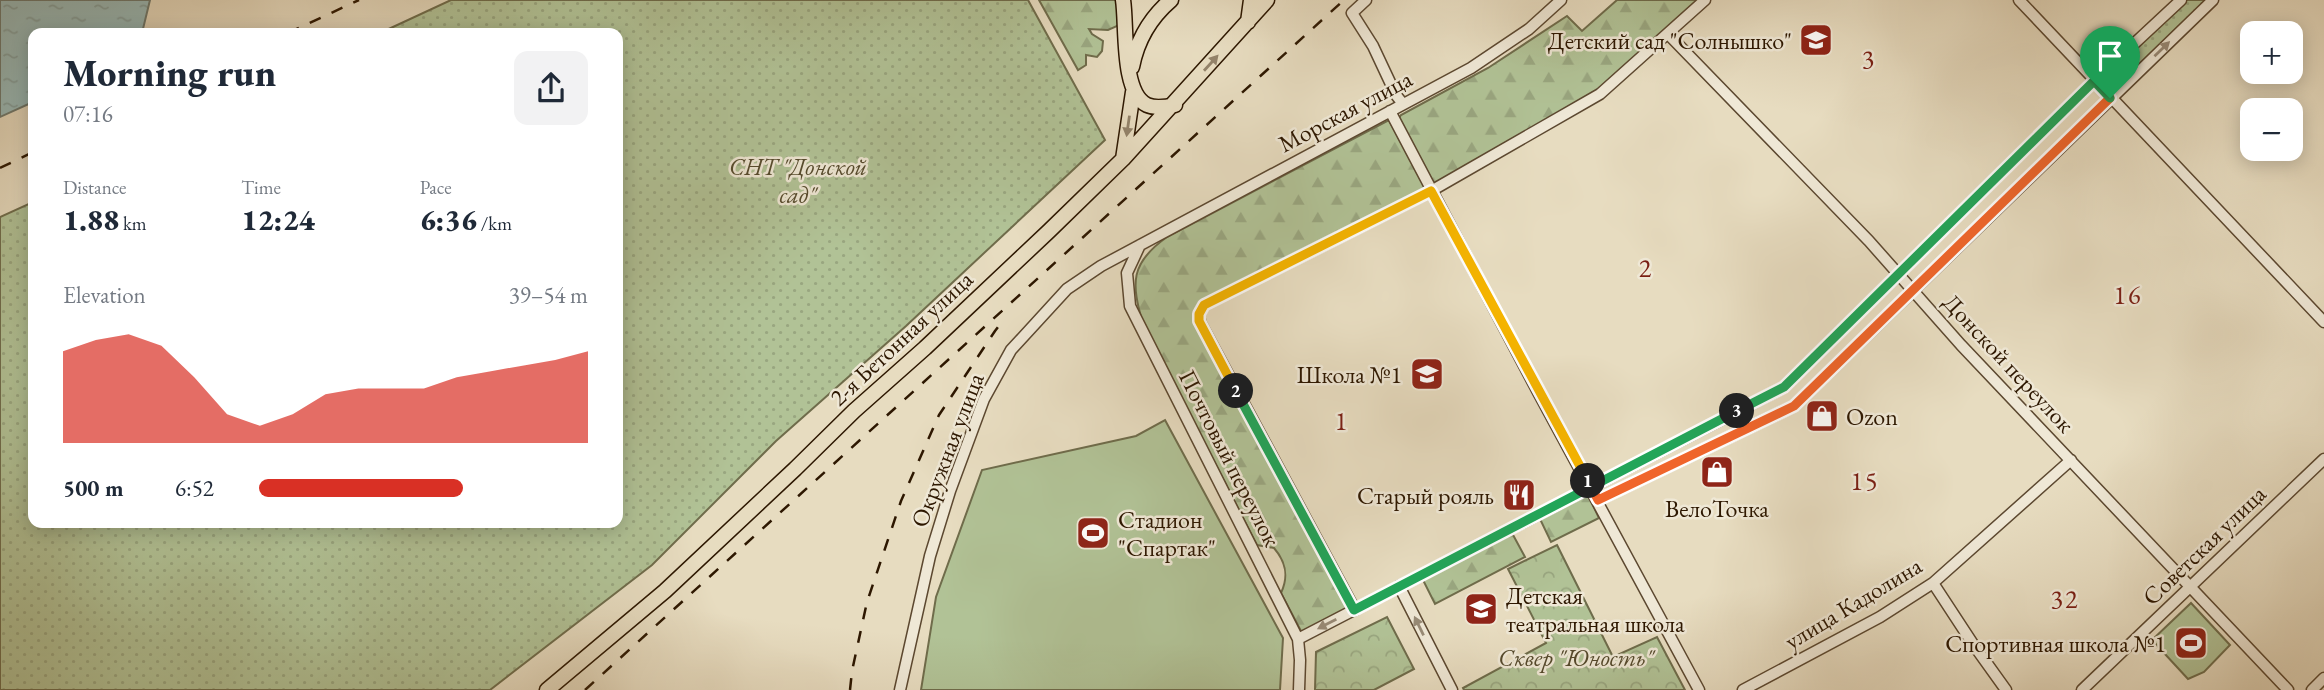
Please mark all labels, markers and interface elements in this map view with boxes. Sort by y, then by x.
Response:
school or university icon: Детский сад "Солнышко" [1797,21,1835,59]
map controls [2240,21,2303,161]
button: + [2240,21,2303,84]
place label: Детский сад "Солнышко" [1548,25,1792,56]
pin [2080,26,2140,98]
icon: arrive [2091,37,2129,75]
one-way arrow [2153,41,2170,58]
district label: 3 [1862,42,1876,76]
text: Morning run [63,48,276,97]
button: share [514,51,588,125]
one-way arrow [1203,54,1219,72]
street label: Морская улица [1273,63,1418,159]
button: − [2240,98,2303,161]
text: 07:16 [63,99,113,129]
one-way arrow [1122,115,1133,137]
park label: СНТ "Донской сад" [729,151,867,210]
text: Distance [63,175,126,200]
text: Time [241,175,281,200]
text: Pace [420,175,452,200]
text: 1.88 [63,200,119,239]
text: 12:24 [241,200,315,239]
text: 6:36 [420,200,477,239]
text: km [119,211,147,236]
text: /km [477,211,512,236]
district label: 2 [1639,251,1653,285]
street label: 2-я Бетонная улица [823,263,980,412]
district label: 16 [2114,278,2142,312]
text: Elevation [63,280,146,310]
text: 39–54 m [509,280,588,310]
street label: Донской переулок [1937,287,2082,439]
school or university icon: Школа №1 [1408,355,1446,393]
place label: Школа №1 [1297,359,1402,390]
street label: Почтовый переулок [1172,364,1288,552]
street label: Окружная улица [903,368,991,531]
pin: 2 [1218,374,1254,408]
text: 2 [1230,378,1241,403]
pin: 3 [1720,394,1754,428]
shop icon: Ozon [1803,397,1841,435]
text: 3 [1731,398,1742,423]
place label: Ozon [1846,401,1898,432]
district label: 1 [1335,404,1349,438]
shop icon: ВелоТочка [1698,453,1736,491]
pin: 1 [1570,463,1606,498]
district label: 15 [1851,464,1879,498]
text: 1 [1582,468,1593,493]
text: 500 m [63,473,124,503]
text: 6:52 [175,473,214,503]
restaurant icon: Старый рояль [1500,476,1538,514]
street label: Советская улица [2136,478,2273,612]
place label: Старый рояль [1357,480,1494,511]
place label: ВелоТочка [1665,493,1769,524]
place label: Стадион "Спартак" [1118,504,1216,563]
sports icon: Стадион "Спартак" [1074,514,1112,552]
street label: улица Кадолина [1779,550,1928,656]
place label: Детская театральная школа [1506,580,1685,639]
district label: 32 [2051,582,2079,616]
school or university icon: Детская театральная школа [1462,590,1500,628]
one-way arrow [1413,616,1425,636]
one-way arrow [1317,619,1337,630]
sports icon: Спортивная школа №1 [2172,624,2210,662]
place label: Спортивная школа №1 [1945,628,2166,659]
park label: Сквер "Юность" [1498,642,1656,673]

